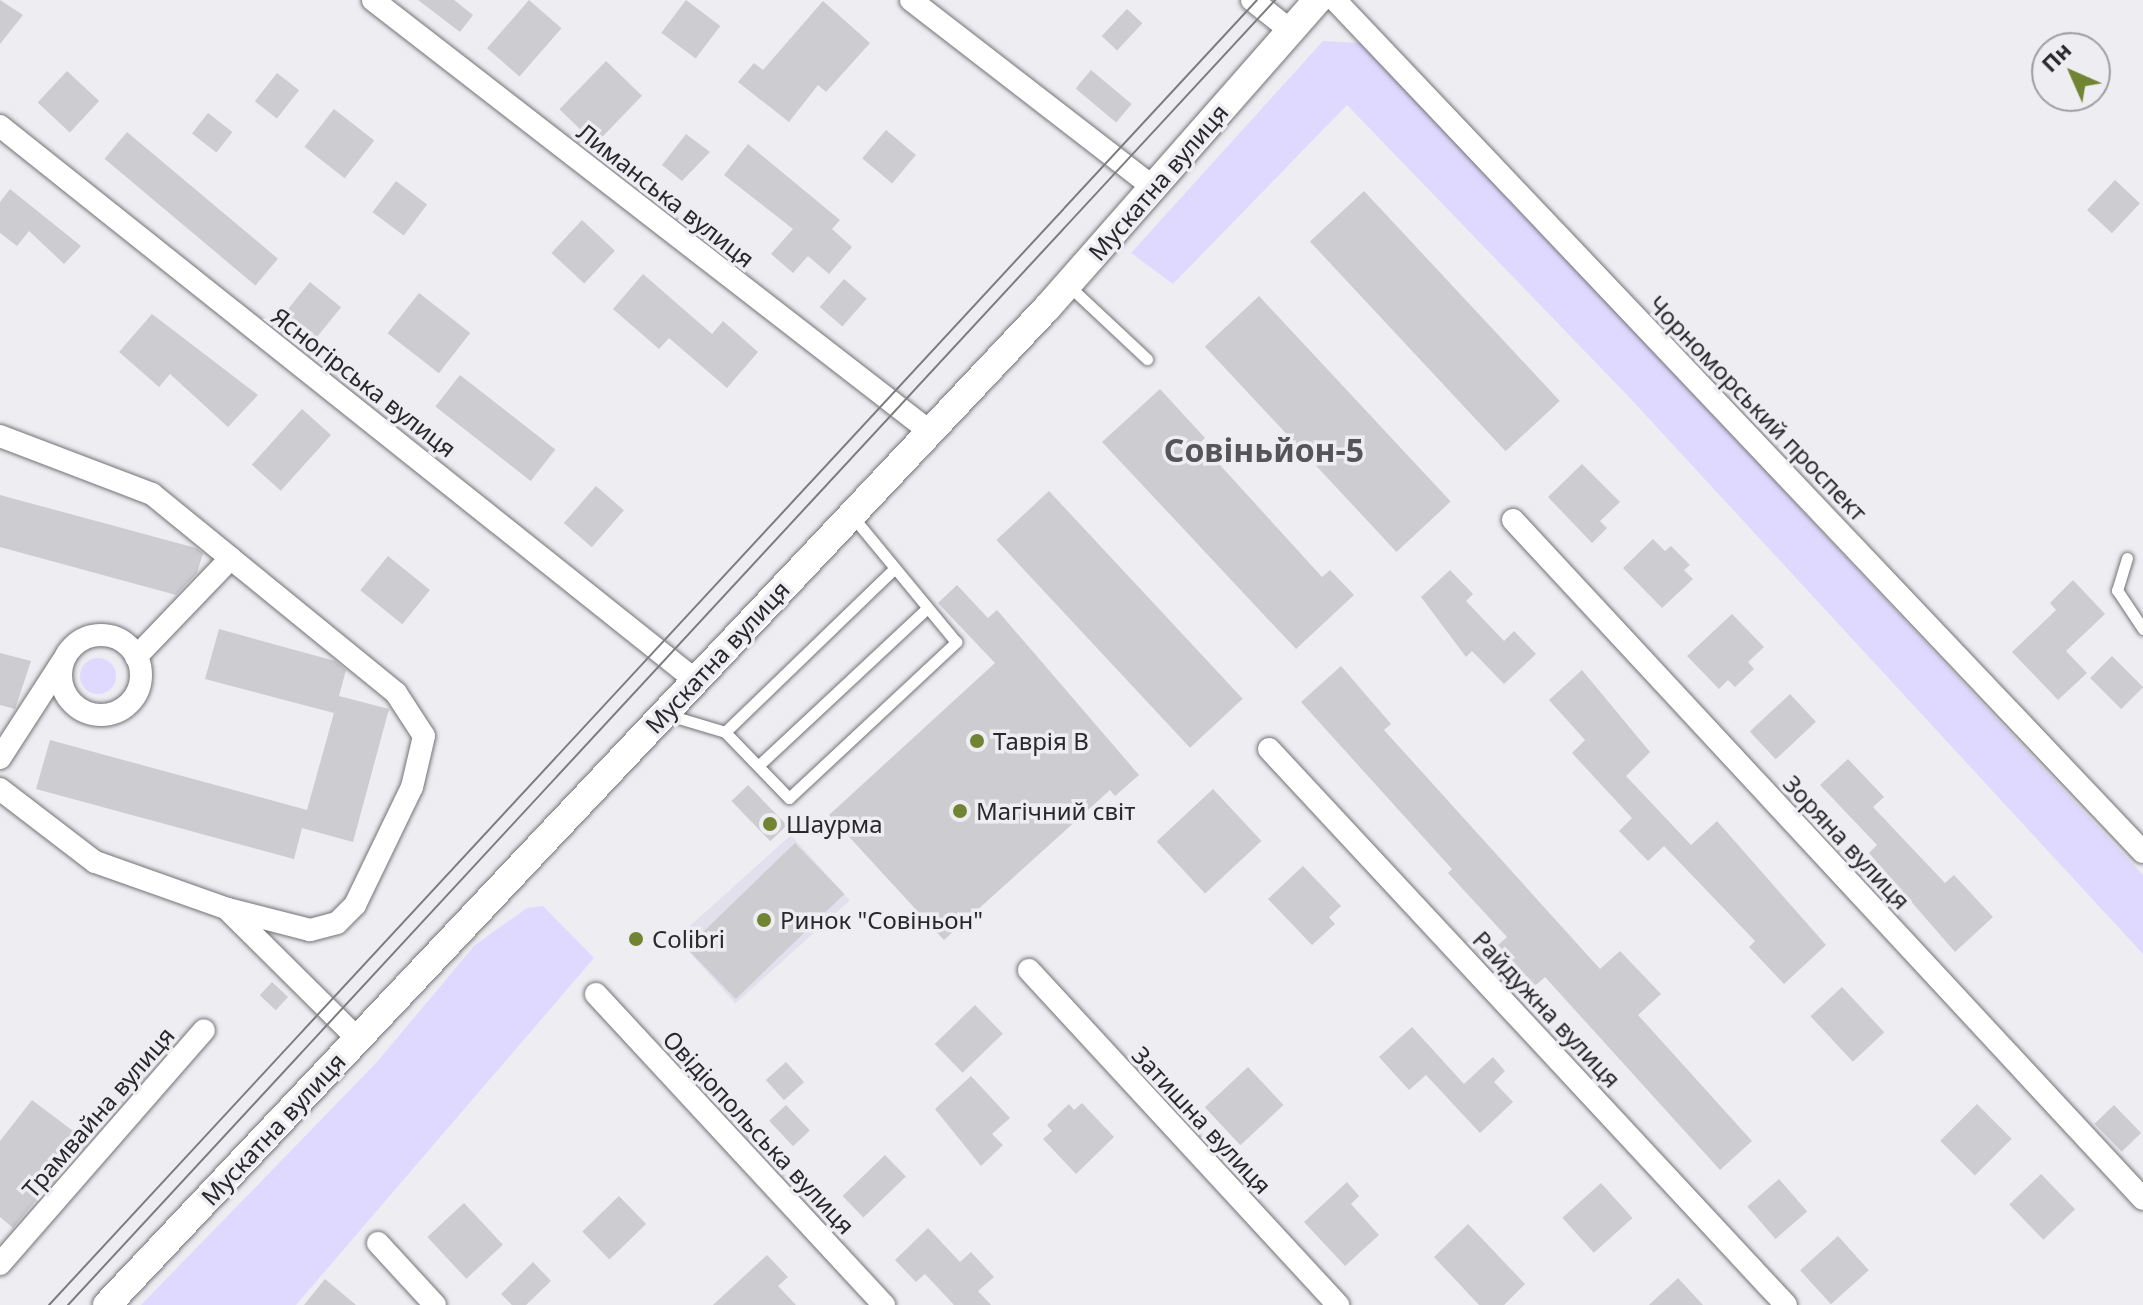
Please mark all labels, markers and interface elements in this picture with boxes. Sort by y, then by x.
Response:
north arrow [2031,32,2111,112]
text: Пн [2034,35,2077,78]
street label: Мускатна вулиця [1082,98,1234,266]
street label: Лиманська вулиця [572,117,760,273]
street label: Чорноморський проспект [1643,289,1873,527]
street label: Ясногірська вулиця [266,301,462,463]
district label: Совіньйон-5 [1164,431,1364,469]
street label: Мускатна вулиця [639,575,795,739]
place label: Таврія В [993,727,1089,755]
marker: Таврія В [968,732,986,750]
street label: Зоряна вулиця [1778,769,1916,915]
place label: Магічний світ [976,797,1135,825]
marker: Магічний світ [951,802,969,820]
place label: Шаурма [786,810,883,838]
marker: Шаурма [761,815,779,833]
place label: Ринок "Совіньон" [780,906,983,934]
marker: Ринок "Совіньон" [755,911,773,929]
place label: Colibri [652,925,725,953]
street label: Райдужна вулиця [1467,925,1627,1093]
marker: Colibri [627,930,645,948]
street label: Трамвайна вулиця [16,1021,180,1203]
street label: Овідіопольська вулиця [657,1024,861,1240]
street label: Затишна вулиця [1126,1040,1278,1200]
street label: Мускатна вулиця [195,1047,351,1211]

